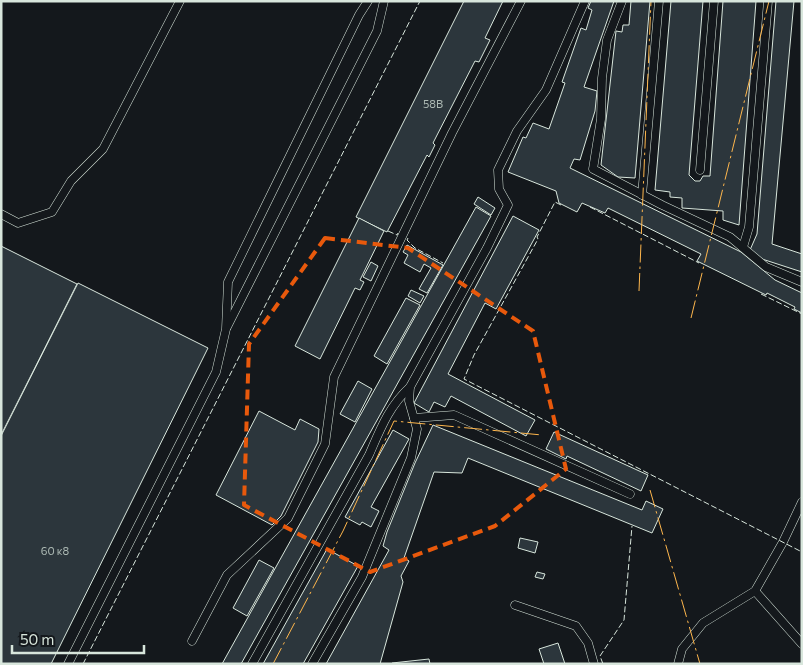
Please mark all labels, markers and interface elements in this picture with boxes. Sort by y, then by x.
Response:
house number: 58В [423,97,443,110]
house number: 60 к8 [41,544,70,557]
scale bar [12,622,145,654]
text: 50 m [20,630,54,648]

